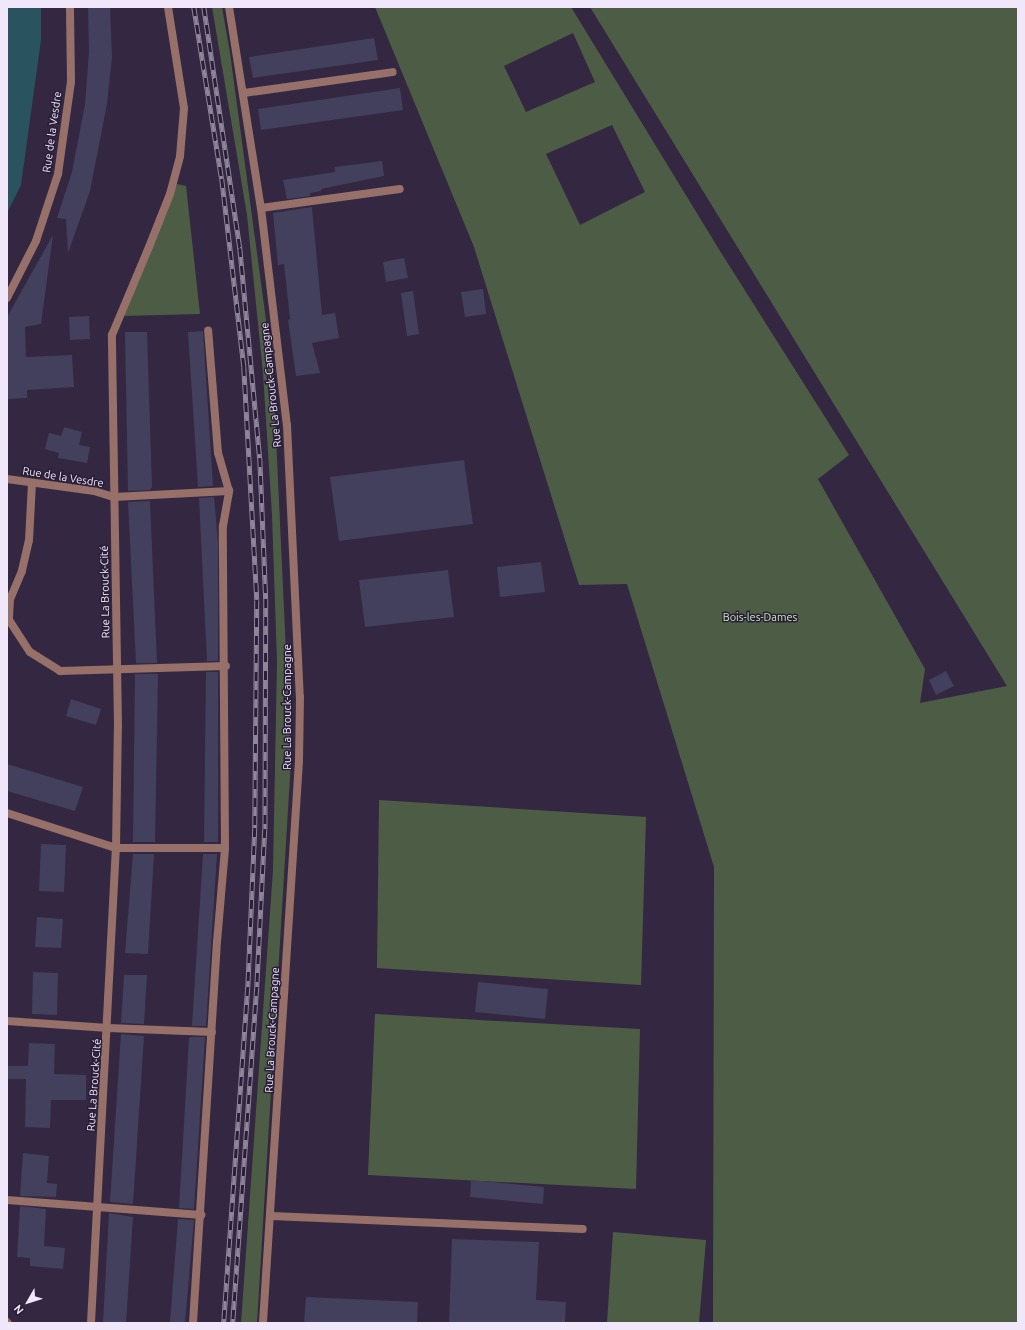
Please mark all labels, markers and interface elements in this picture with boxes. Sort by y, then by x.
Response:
street label: Rue de la Vesdre [40,91,64,173]
street label: Rue La Brouck-Campagne [258,322,284,448]
street label: Rue de la Vesdre [22,464,104,490]
street label: Rue La Brouck-Cité [98,545,112,639]
park label: Bois-les-Dames [723,610,797,624]
street label: Rue La Brouck-Campagne [280,644,294,770]
street label: Rue La Brouck-Campagne [262,967,282,1093]
street label: Rue La Brouck-Cité [84,1038,104,1132]
north arrow [8,1282,48,1322]
text: N [11,1303,26,1317]

